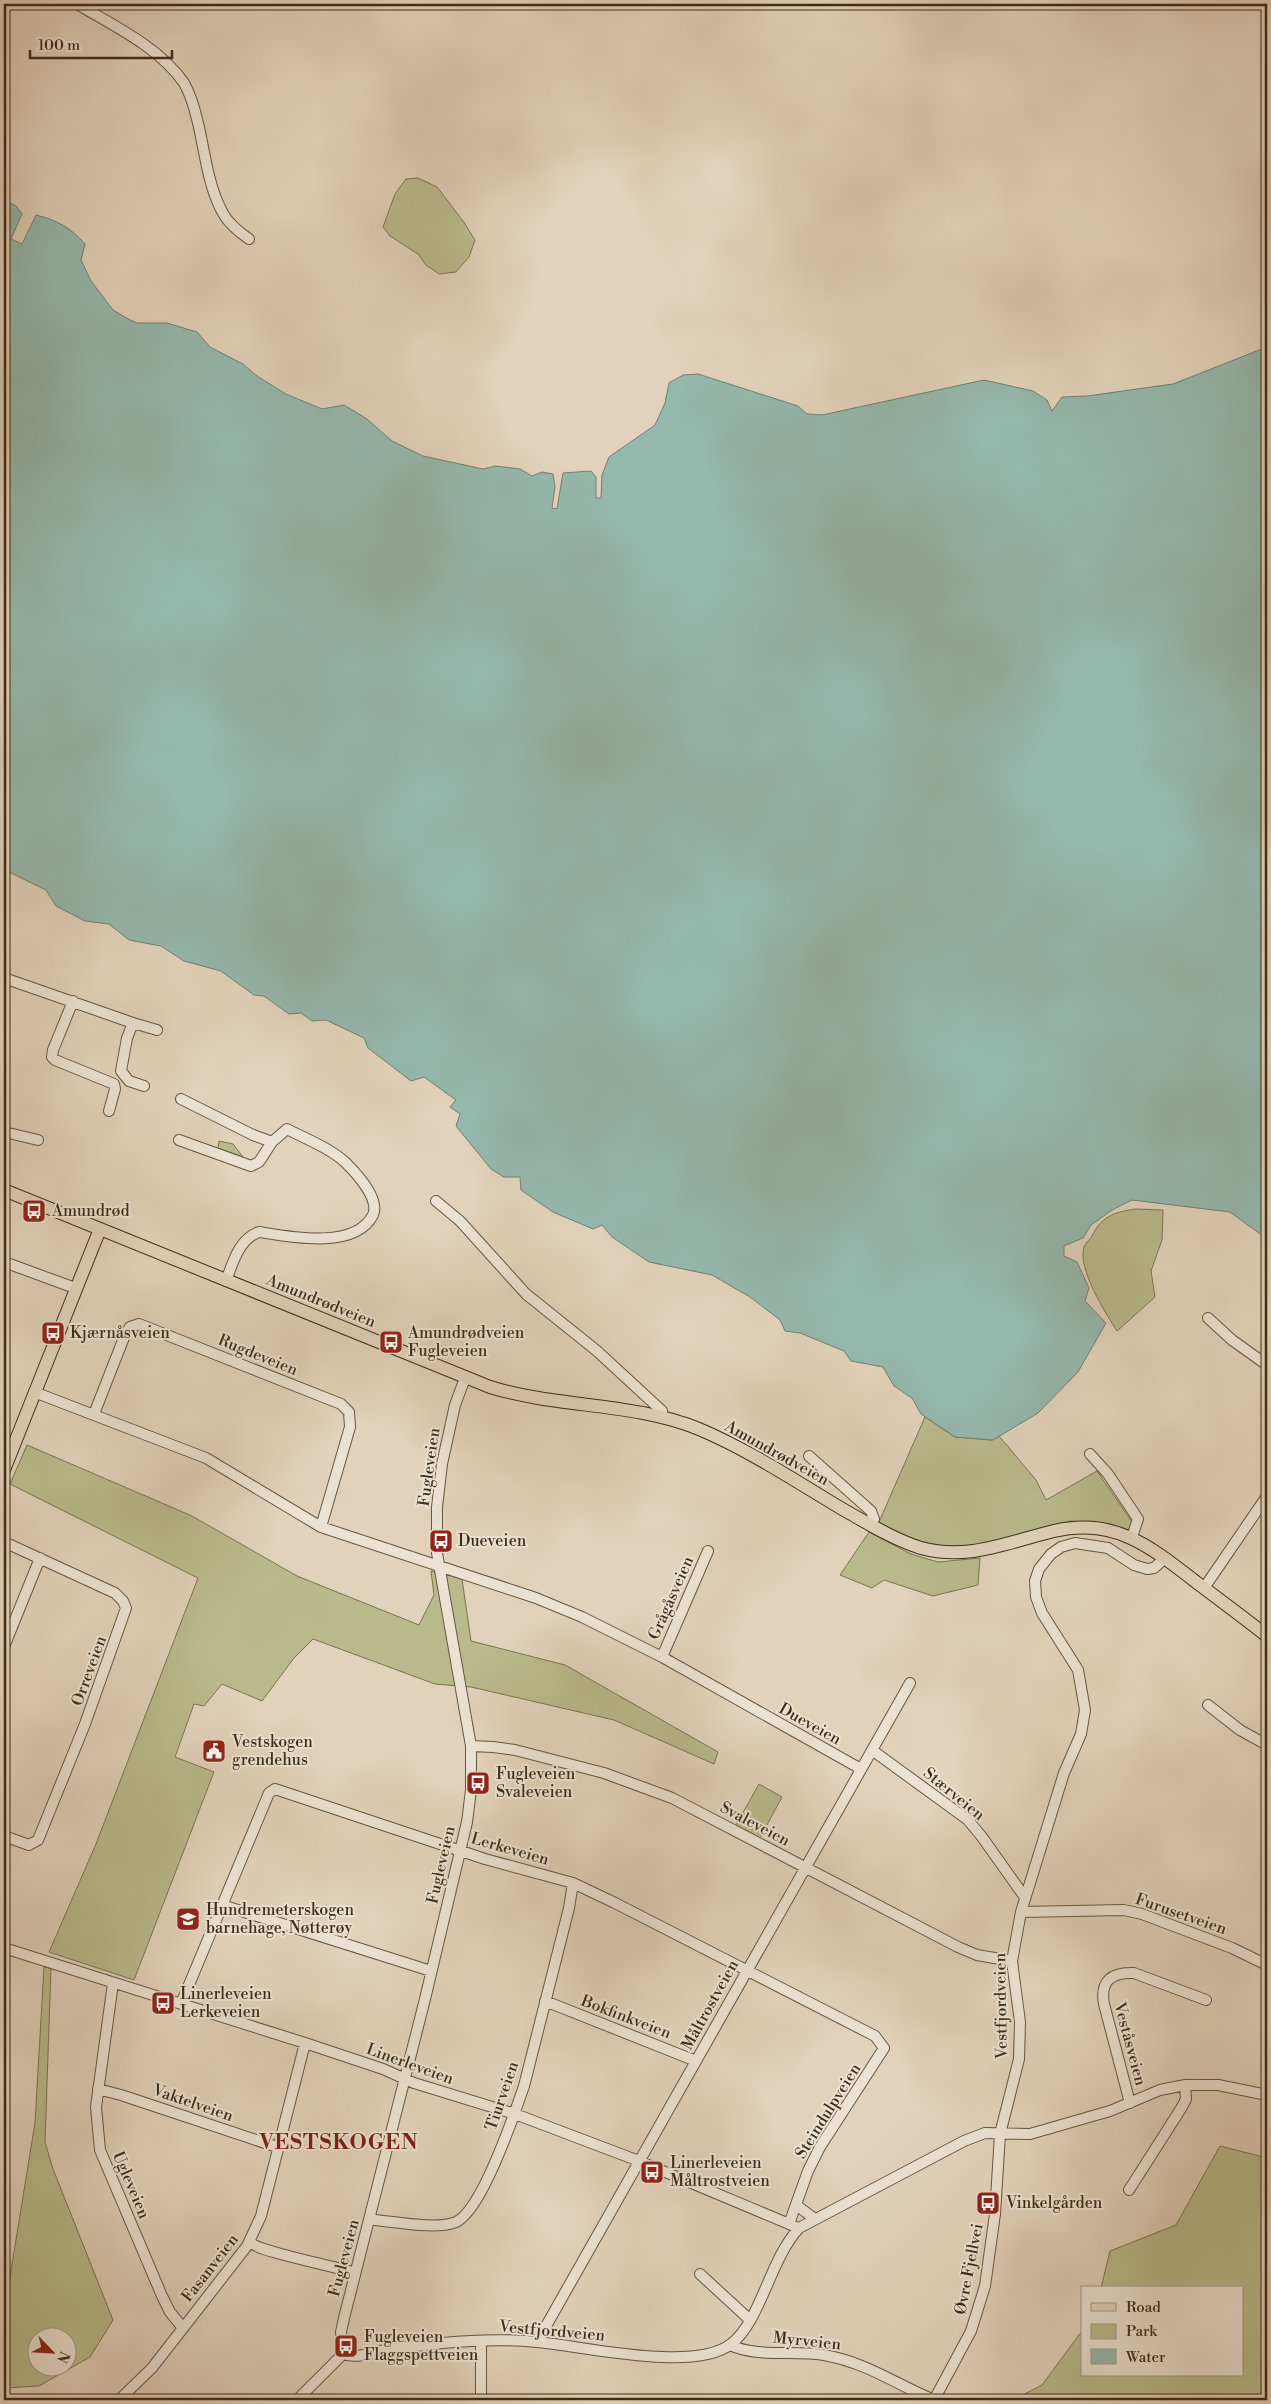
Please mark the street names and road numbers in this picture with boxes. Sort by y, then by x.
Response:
street label: Amundrødveien [262,1270,379,1332]
street label: Rugdeveien [215,1330,301,1380]
street label: Amundrødveien [720,1416,833,1490]
street label: Fugleveien [414,1426,444,1508]
street label: Grågåsveien [644,1553,698,1643]
street label: Orreveien [67,1633,111,1709]
street label: Dueveien [775,1699,845,1750]
street label: Stærveien [919,1763,989,1825]
street label: Svaleveien [717,1797,794,1851]
street label: Fugleveien [422,1824,460,1906]
street label: Lerkeveien [469,1828,552,1870]
street label: Furusetveien [1133,1889,1230,1939]
street label: Vestfjordveien [990,1952,1012,2060]
street label: Måltrostveien [677,1956,743,2054]
street label: Bokfinkveien [577,1990,674,2044]
street label: Veståsveien [1109,1999,1151,2088]
street label: Linerleveien [364,2039,457,2089]
street label: Tiurveien [481,2058,523,2133]
street label: Steindulpveien [791,2059,865,2162]
street label: Vaktelveien [149,2080,236,2126]
street label: Ugleveien [108,2148,154,2222]
street label: Fugleveien [324,2217,364,2299]
street label: Øvre Fjellvei [950,2222,988,2316]
street label: Fasanveien [177,2230,243,2306]
street label: Vestfjordveien [497,2316,606,2346]
street label: Myrveien [772,2327,842,2355]

